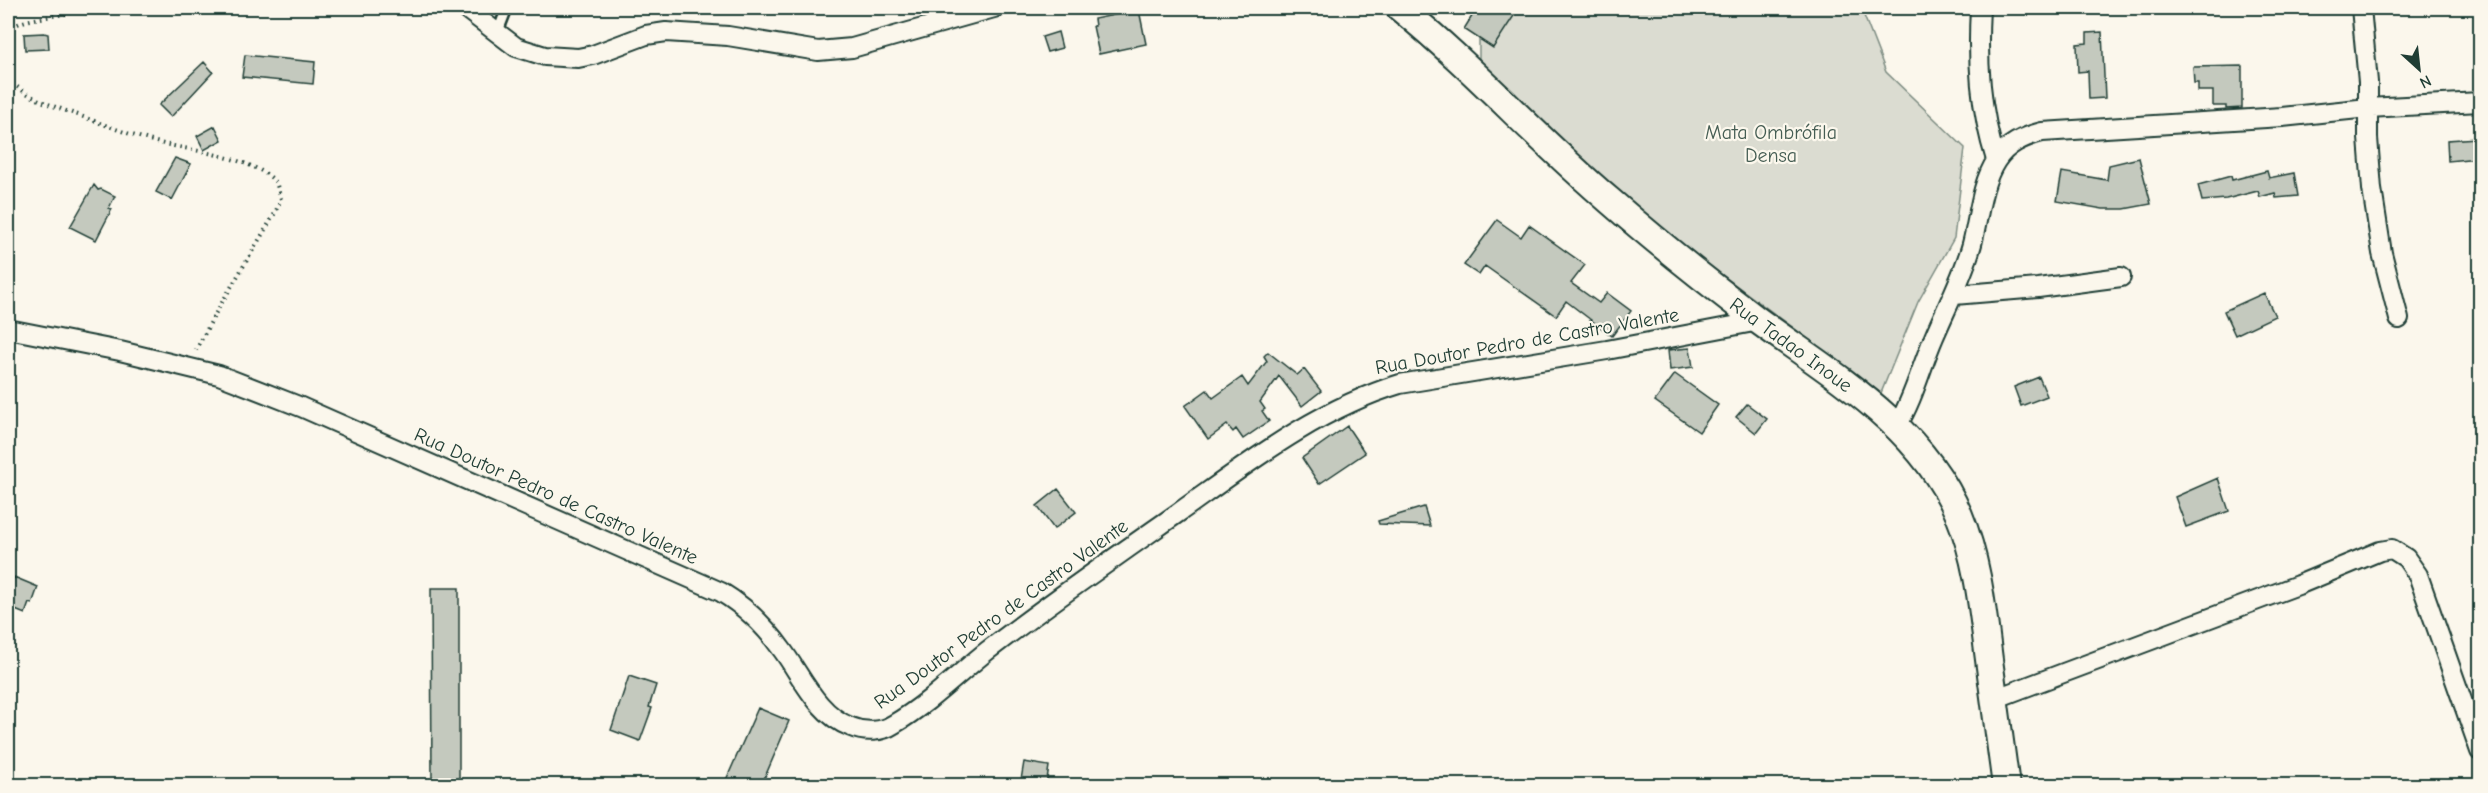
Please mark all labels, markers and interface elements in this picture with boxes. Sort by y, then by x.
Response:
north arrow [2389,39,2449,99]
text: N [2417,71,2434,92]
park label: Mata Ombrófila Densa [1705,121,1837,167]
street label: Rua Tadao Inoue [1725,293,1857,397]
street label: Rua Doutor Pedro de Castro Valente [1373,303,1681,379]
street label: Rua Doutor Pedro de Castro Valente [411,423,701,569]
street label: Rua Doutor Pedro de Castro Valente [870,514,1132,714]

